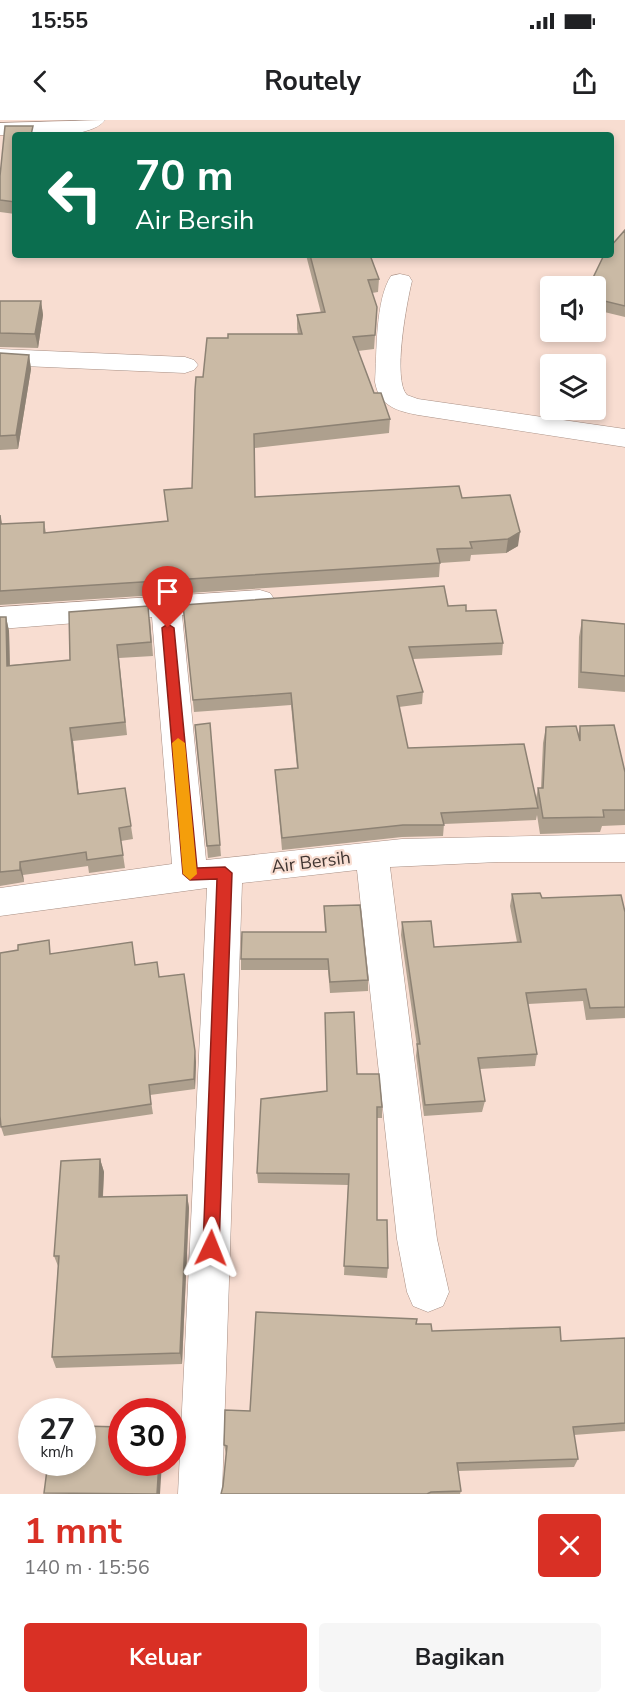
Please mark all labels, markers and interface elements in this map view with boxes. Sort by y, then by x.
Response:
text: 15:55 [30,6,88,36]
text: Routely [264,63,361,100]
icon: back [24,65,57,98]
icon: share [568,65,601,98]
text: 70 m [135,148,234,205]
icon: left [36,156,114,234]
text: Air Bersih [135,202,254,239]
map controls [540,276,606,420]
button: sound [540,276,606,342]
button: layers [540,354,606,420]
pin [142,566,193,628]
icon: arrive [151,575,184,608]
street label: Air Bersih [270,845,352,879]
position arrow [179,1216,243,1280]
speed limit sign: 30 [108,1398,186,1476]
text: 27 [39,1409,75,1450]
text: km/h [40,1442,74,1462]
text: 1 mnt [24,1507,122,1556]
button: close [538,1514,601,1577]
text: 140 m · 15:56 [24,1554,150,1581]
button: Keluar [24,1623,307,1692]
button: Bagikan [319,1623,601,1692]

